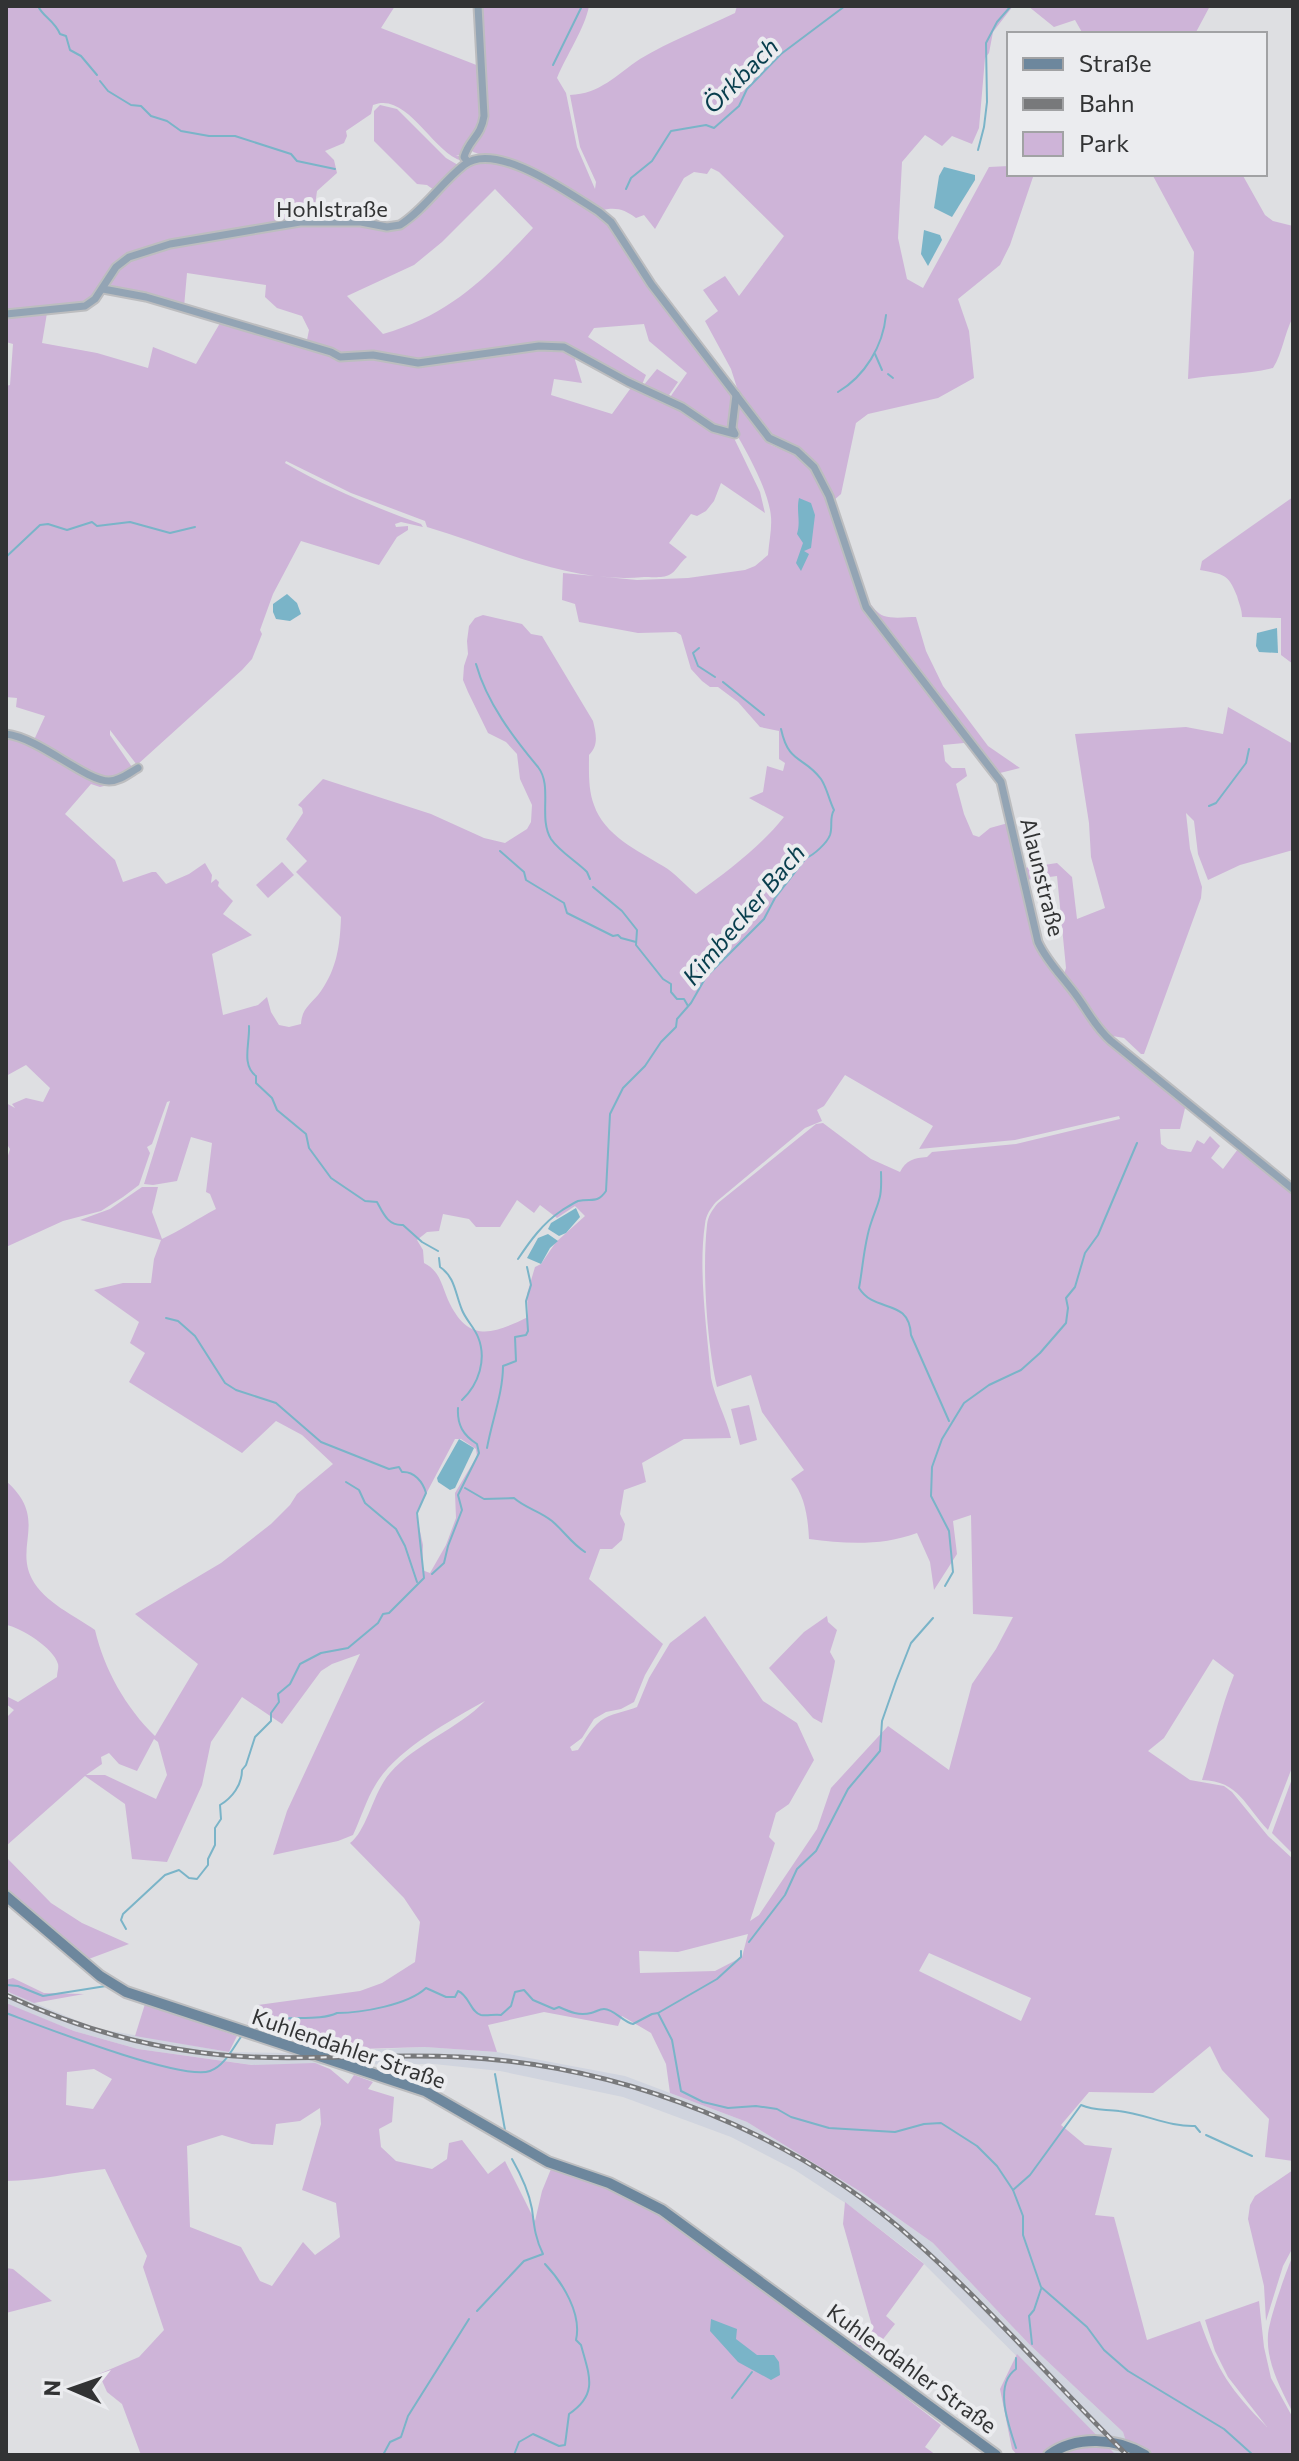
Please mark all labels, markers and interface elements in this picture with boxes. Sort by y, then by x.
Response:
water label: Örkbach [696,31,784,119]
legend [1007,32,1267,176]
text: Straße [1079,48,1152,77]
text: Bahn [1079,88,1135,117]
text: Park [1079,128,1129,157]
street label: Hohlstraße [276,195,388,222]
street label: Alaunstraße [1015,815,1071,939]
water label: Kimbecker Bach [676,838,810,990]
street label: Kuhlendahler Straße [249,2002,449,2094]
street label: Kuhlendahler Straße [822,2297,1002,2439]
north arrow [32,2349,112,2429]
text: N [38,2380,65,2397]

